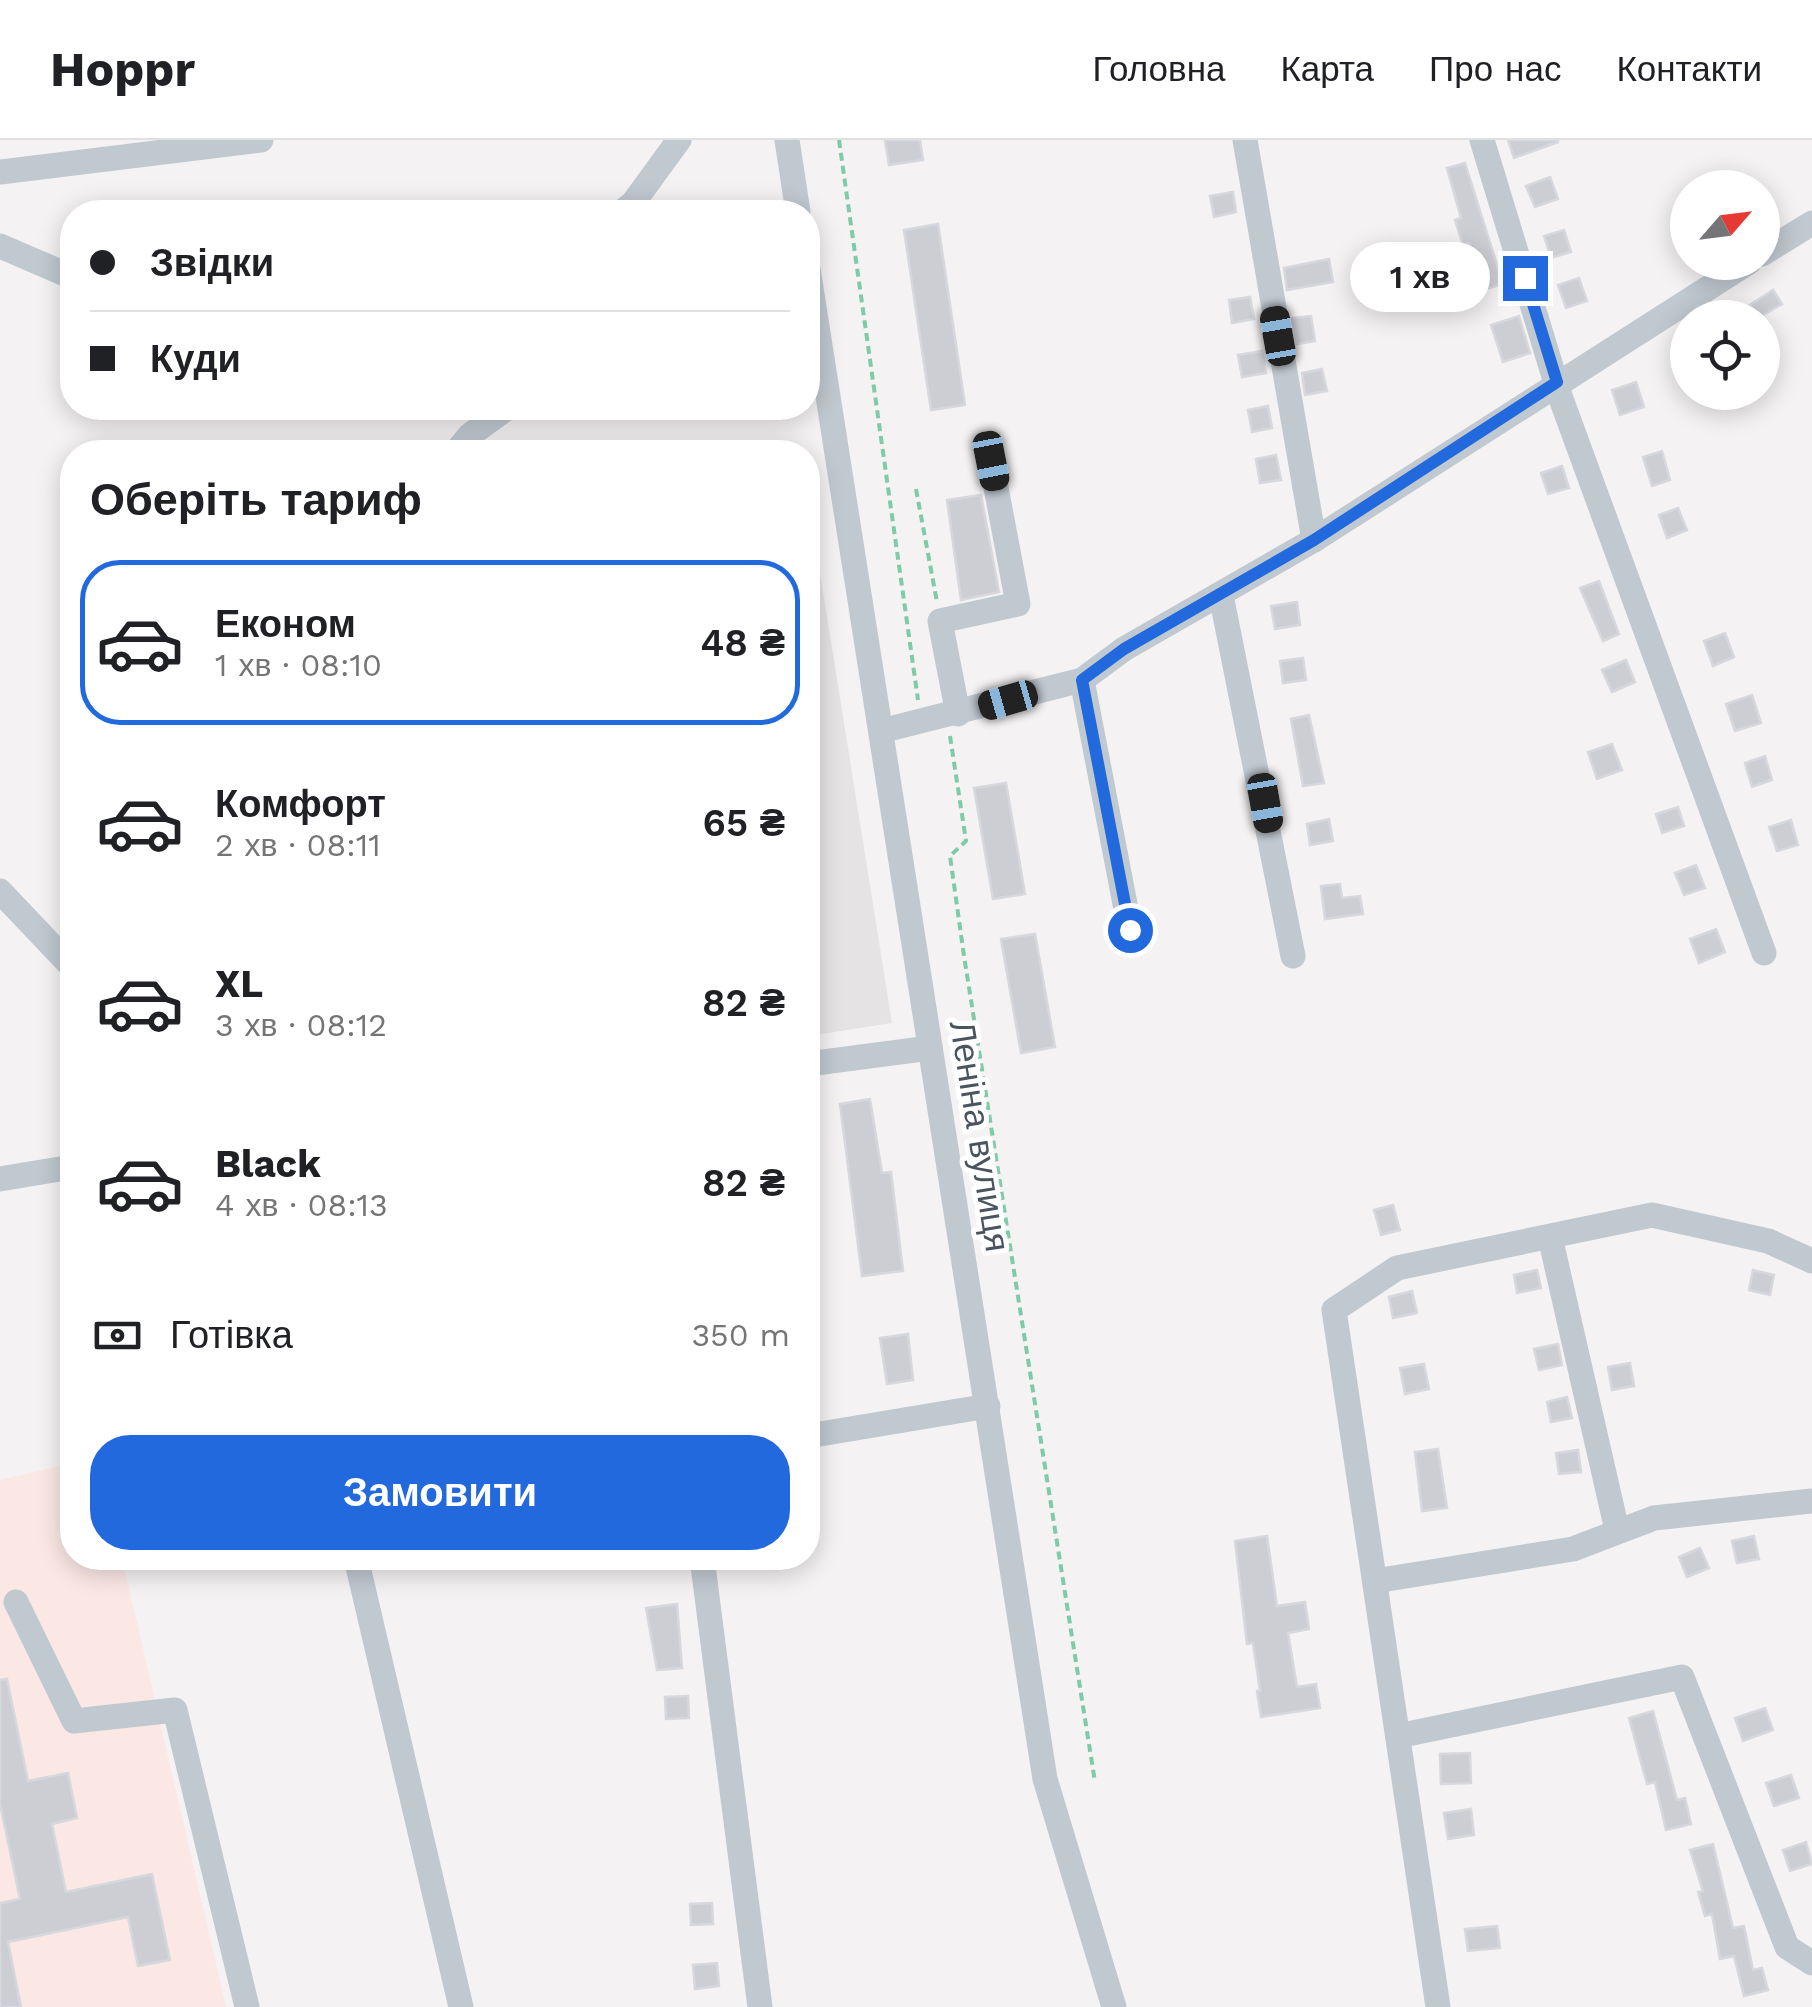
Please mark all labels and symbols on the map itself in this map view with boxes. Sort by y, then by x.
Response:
north arrow [1670,170,1780,280]
callout: 1 хв [1350,243,1490,313]
route end [1503,256,1548,301]
car [1258,304,1298,368]
car [971,429,1011,493]
car [975,677,1041,723]
car [1245,771,1285,835]
route start [1108,908,1153,953]
street label: Леніна вулиця [941,1017,1019,1255]

